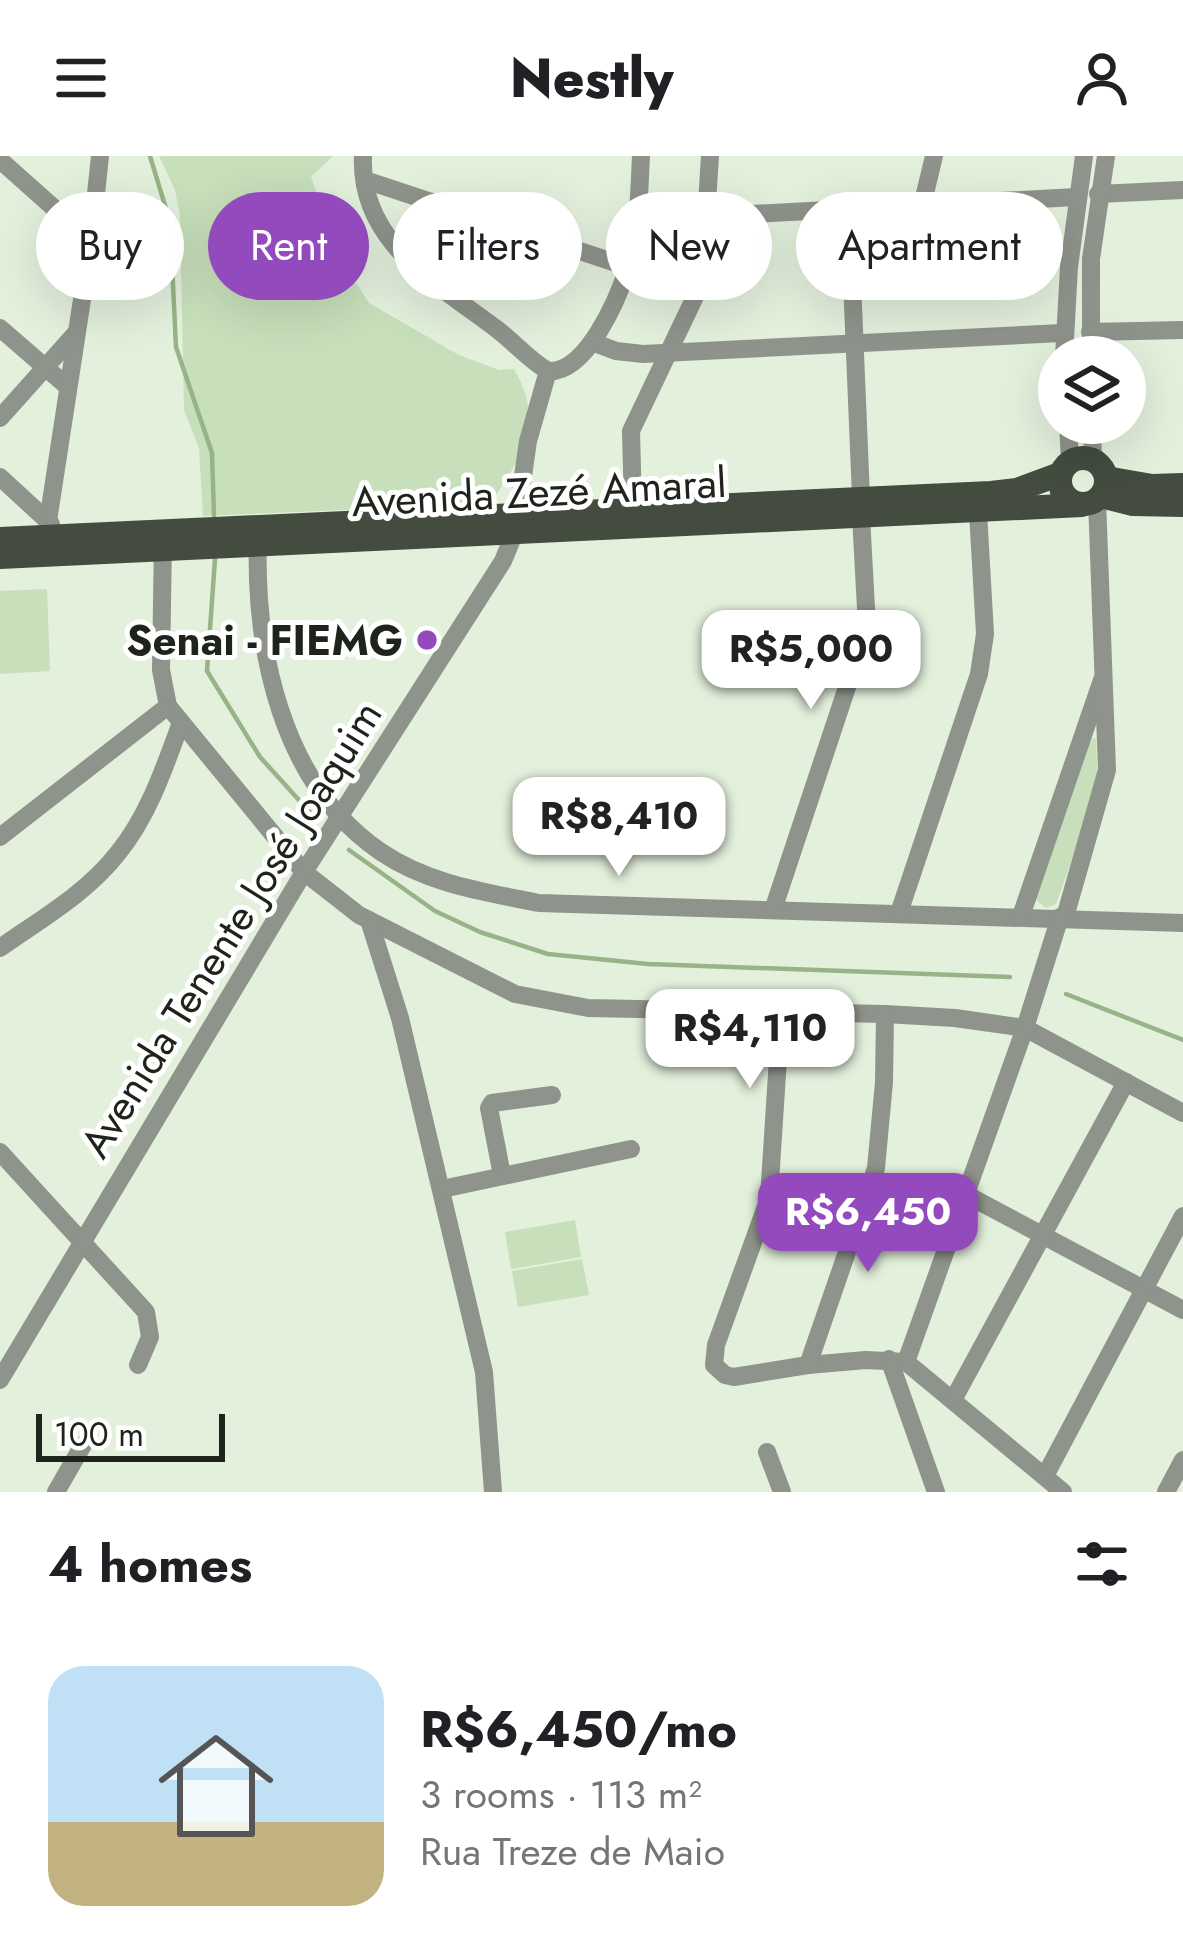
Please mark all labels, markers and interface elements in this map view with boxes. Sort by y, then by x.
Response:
text: Nestly [510,39,673,117]
icon: menu [48,45,114,111]
icon: person [1069,45,1135,111]
chip: Buy [36,192,184,300]
chip: Rent [208,192,369,300]
chip: Filters [393,192,582,300]
chip: New [606,192,772,300]
chip: Apartment [796,192,1063,300]
map controls [1038,336,1146,444]
button: layers [1038,336,1146,444]
street label: Avenida Zezé Amaral [350,452,728,532]
place label: Senai - FIEMG [126,610,403,671]
pin: R$5,000 [700,610,922,712]
text: R$5,000 [729,620,893,677]
marker: Senai - FIEMG [414,627,440,653]
street label: Avenida Tenente José Joaquim [65,689,397,1169]
pin: R$8,410 [508,777,730,879]
text: R$8,410 [540,787,698,844]
pin: R$4,110 [639,989,861,1091]
text: R$4,110 [673,999,827,1056]
pin: R$6,450 [757,1173,979,1275]
text: R$6,450 [785,1183,951,1240]
scale bar [36,1408,225,1461]
text: 100 m [54,1411,144,1458]
text: 4 homes [48,1527,252,1601]
icon: filters [1069,1531,1135,1597]
text: R$6,450/mo [420,1692,737,1766]
icon: home [144,1714,288,1858]
text: 3 rooms · 113 m² [420,1766,702,1823]
text: Rua Treze de Maio [420,1823,725,1880]

